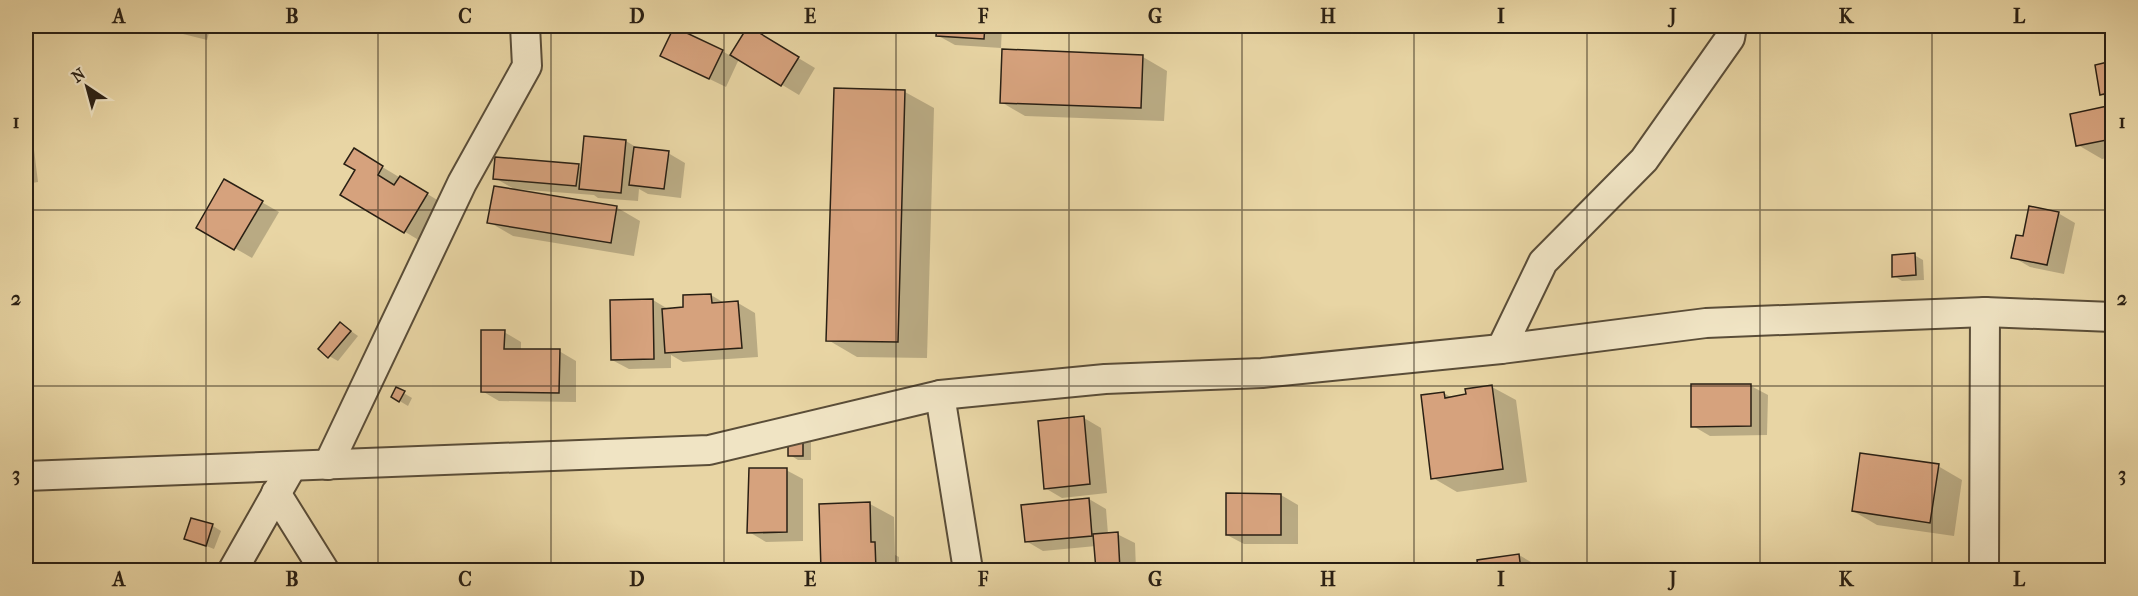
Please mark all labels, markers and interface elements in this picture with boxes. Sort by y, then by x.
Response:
text: A [111,5,127,28]
text: B [285,5,299,28]
text: C [458,5,472,28]
text: D [629,5,645,28]
text: E [804,5,816,28]
text: F [977,5,989,28]
text: G [1148,5,1162,28]
text: H [1320,5,1336,28]
text: I [1497,5,1505,28]
text: J [1667,5,1677,28]
text: K [1839,5,1855,28]
text: L [2013,5,2026,28]
north arrow [57,57,117,117]
text: N [68,64,90,87]
text: 1 [12,110,20,133]
text: 1 [2118,110,2126,133]
text: 2 [11,287,21,310]
text: 2 [2117,287,2127,310]
text: 3 [12,463,20,486]
text: 3 [2118,463,2126,486]
text: A [111,568,127,591]
text: B [285,568,299,591]
text: C [458,568,472,591]
text: D [629,568,645,591]
text: E [804,568,816,591]
text: F [977,568,989,591]
text: G [1148,568,1162,591]
text: H [1320,568,1336,591]
text: I [1497,568,1505,591]
text: J [1667,568,1677,591]
text: K [1839,568,1855,591]
text: L [2013,568,2026,591]

